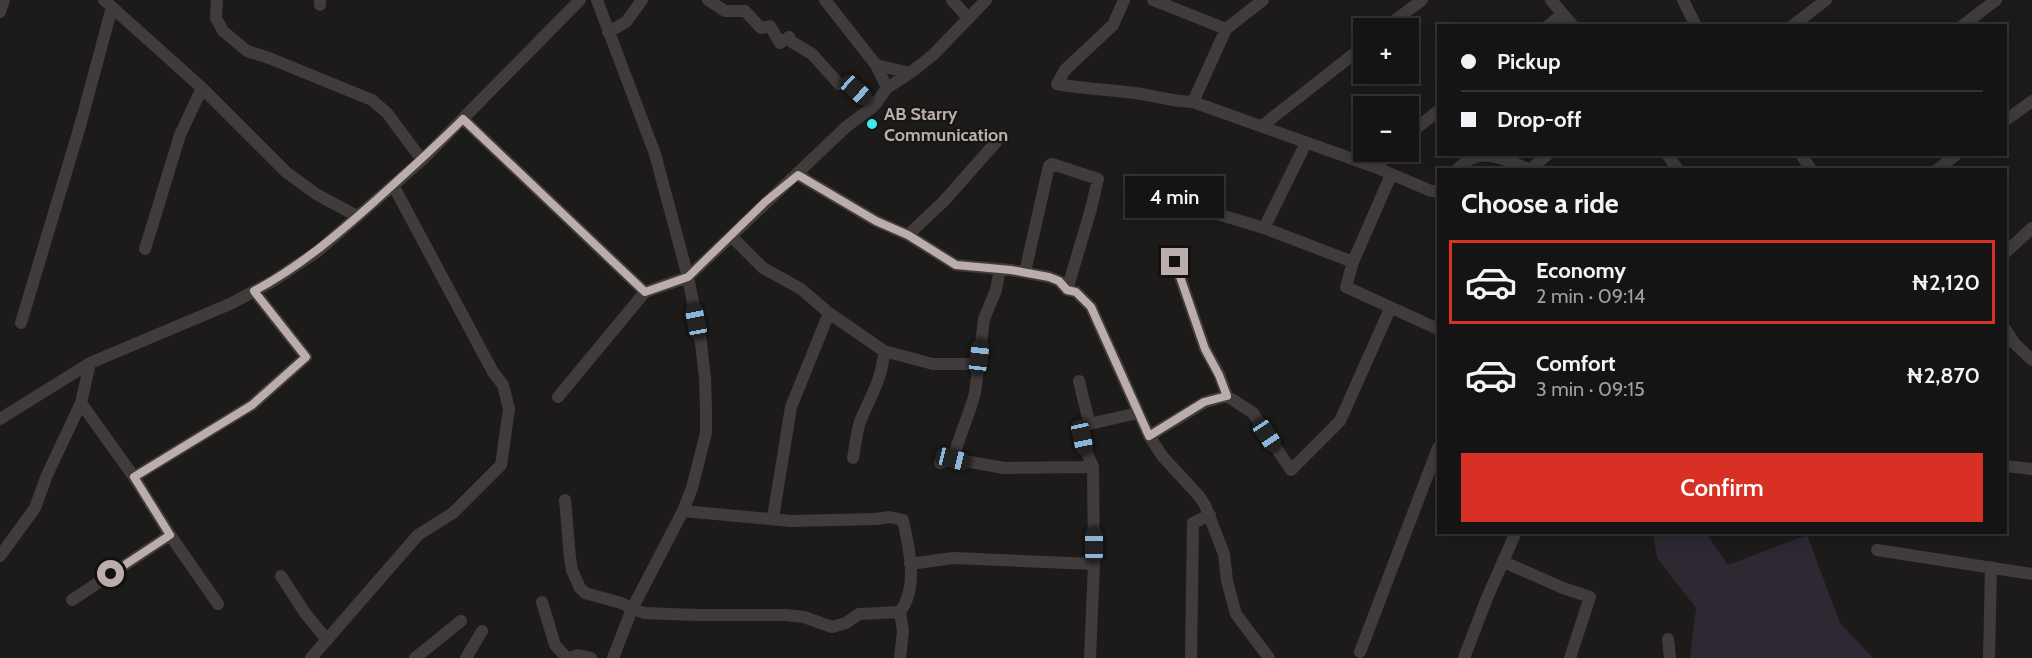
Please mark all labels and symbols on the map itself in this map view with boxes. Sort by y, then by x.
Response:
car [837,71,875,109]
place label: AB Starry Communication [884,103,1008,146]
marker: AB Starry Communication [865,117,879,131]
callout: 4 min [1126,175,1224,217]
route end [1161,248,1188,275]
car [684,302,708,340]
car [968,338,990,376]
car [1249,415,1285,455]
car [1069,418,1095,456]
car [933,446,973,472]
car [1085,527,1103,563]
route start [97,560,124,587]

